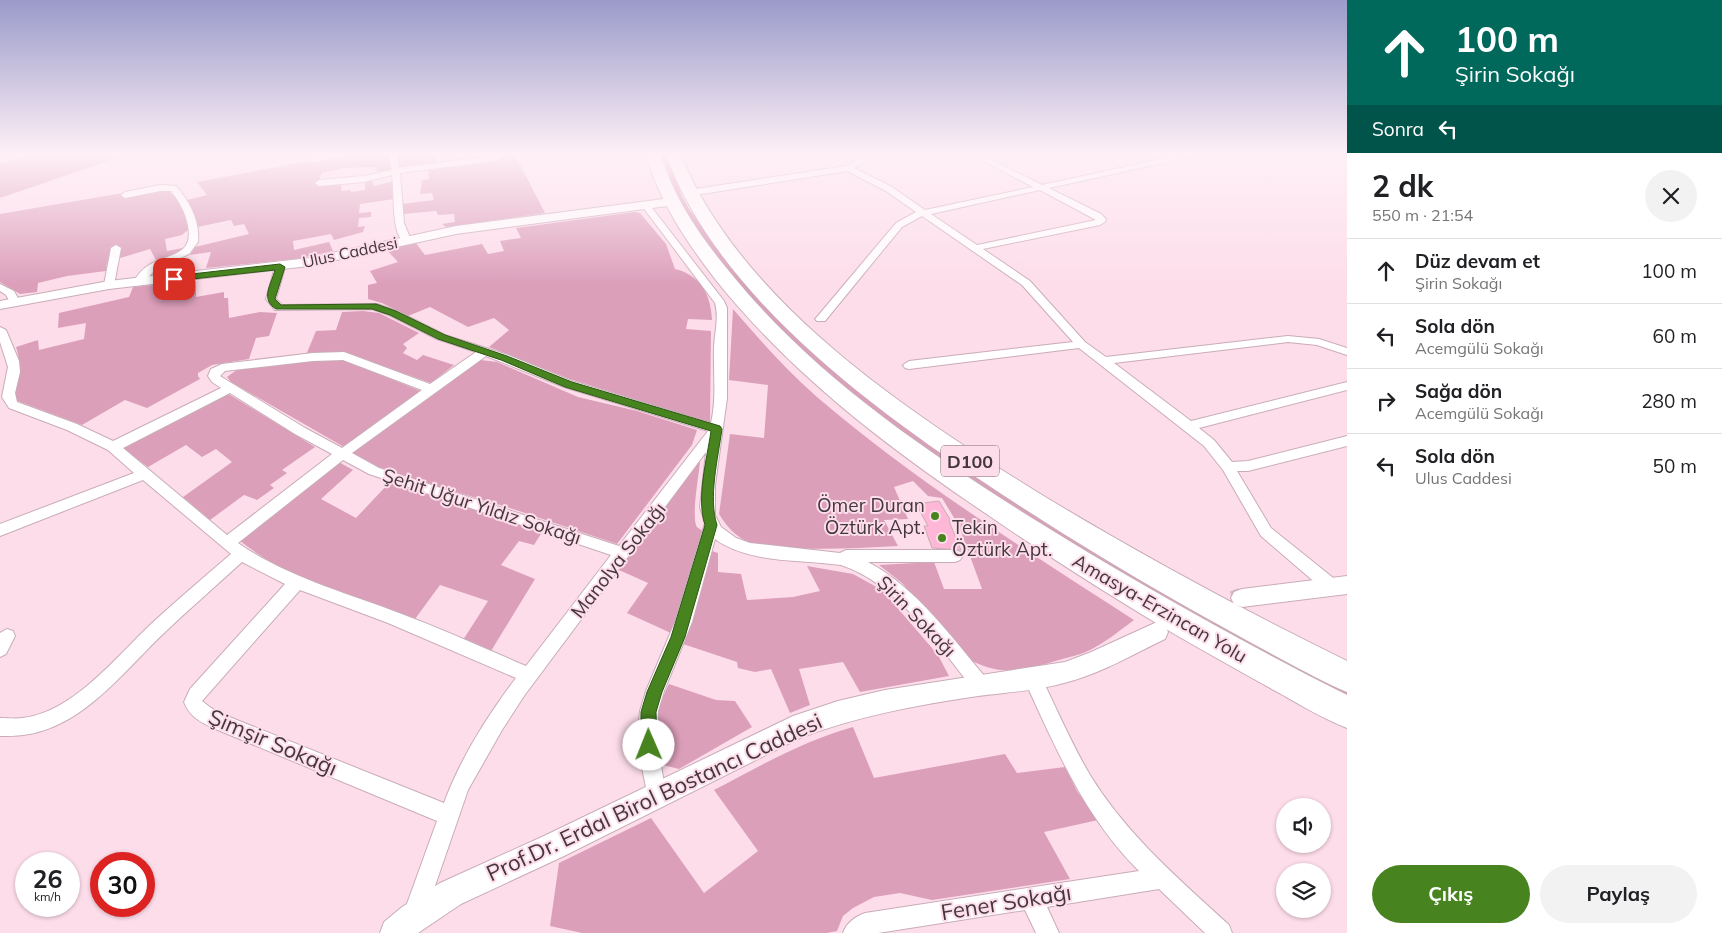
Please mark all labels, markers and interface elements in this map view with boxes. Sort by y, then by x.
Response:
text: 100 m [1455,17,1559,61]
icon: ahead [1372,20,1437,85]
text: Şirin Sokağı [1455,60,1575,88]
icon: left [1434,115,1462,143]
text: Sonra [1372,117,1424,141]
text: 2 dk [1372,167,1433,205]
button: close [1645,170,1697,222]
text: 550 m · 21:54 [1372,205,1473,225]
street label: Ulus Caddesi [301,232,399,272]
text: Düz devam et [1415,249,1540,273]
icon: ahead [1372,257,1400,285]
pin [153,258,195,300]
text: 100 m [1641,259,1697,283]
icon: arrive [160,265,188,293]
text: Şirin Sokağı [1415,273,1502,293]
text: Sola dön [1415,314,1495,338]
icon: left [1372,322,1400,350]
text: 60 m [1653,324,1697,348]
text: Acemgülü Sokağı [1415,338,1544,358]
text: Sağa dön [1415,379,1502,403]
icon: right [1372,387,1400,415]
text: 280 m [1641,389,1697,413]
text: Acemgülü Sokağı [1415,403,1544,423]
text: Sola dön [1415,444,1495,468]
road number: D100 [941,446,999,476]
icon: left [1372,452,1400,480]
text: 50 m [1653,454,1697,478]
street label: Şehit Uğur Yıldız Sokağı [380,463,584,549]
text: Ulus Caddesi [1415,468,1512,488]
place label: Ömer Duran Öztürk Apt. [817,493,925,539]
street label: Manolya Sokağı [565,497,671,623]
marker: Ömer Duran Öztürk Apt. [929,510,941,522]
place label: Tekin Öztürk Apt. [952,515,1052,561]
marker: Tekin Öztürk Apt. [936,532,948,544]
street label: Amasya-Erzincan Yolu [1068,548,1252,668]
street label: Şirin Sokağı [872,570,962,662]
street label: Şimşir Sokağı [204,702,342,782]
street label: Prof.Dr. Erdal Birol Bostancı Caddesi [482,707,826,887]
position arrow [622,718,674,770]
map controls [1276,798,1331,918]
button: sound [1276,798,1331,853]
speed limit sign: 30 [90,852,155,917]
text: 26 [32,863,63,894]
button: layers [1276,863,1331,918]
button: Çıkış [1372,865,1530,923]
button: Paylaş [1540,865,1697,923]
street label: Fener Sokağı [939,878,1073,926]
text: km/h [34,889,61,904]

